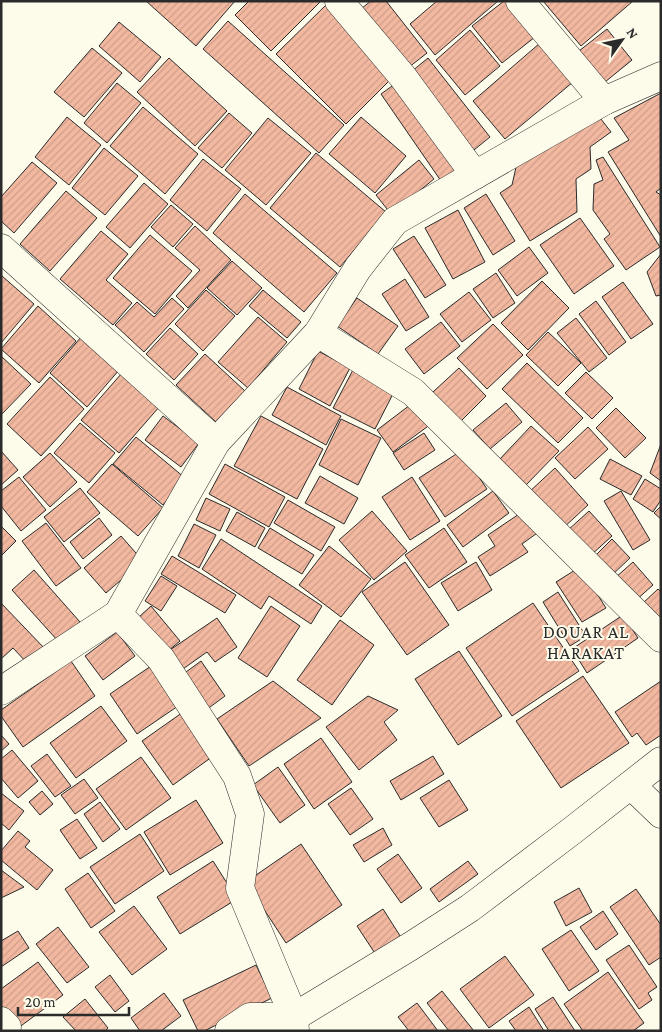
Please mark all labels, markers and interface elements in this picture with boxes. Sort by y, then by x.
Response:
north arrow [597,15,647,65]
text: N [624,25,642,42]
district label: DOUAR AL HARAKAT [543,622,629,663]
scale bar [18,984,129,1016]
text: 20 m [25,994,56,1010]

